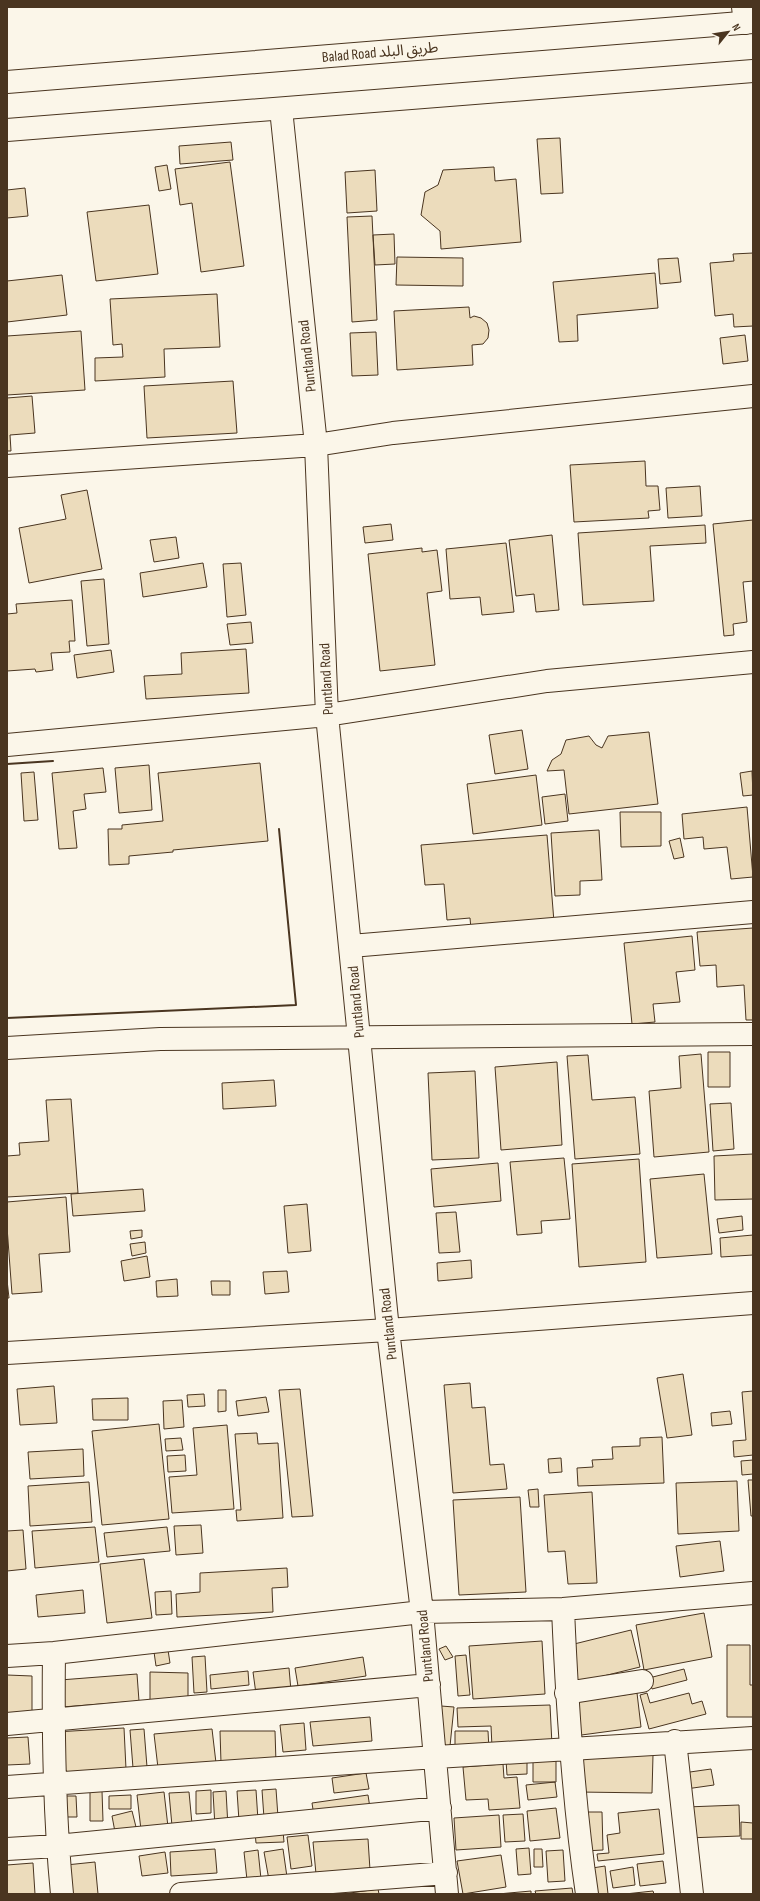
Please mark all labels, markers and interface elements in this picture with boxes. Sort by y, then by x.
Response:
north arrow [708,12,748,52]
text: N [729,21,743,33]
street label: Balad Road طريق البلد [321,38,439,67]
street label: Puntland Road [294,319,321,393]
street label: Puntland Road [315,642,338,716]
street label: Puntland Road [344,965,369,1039]
street label: Puntland Road [375,1287,402,1361]
street label: Puntland Road [413,1609,438,1683]

